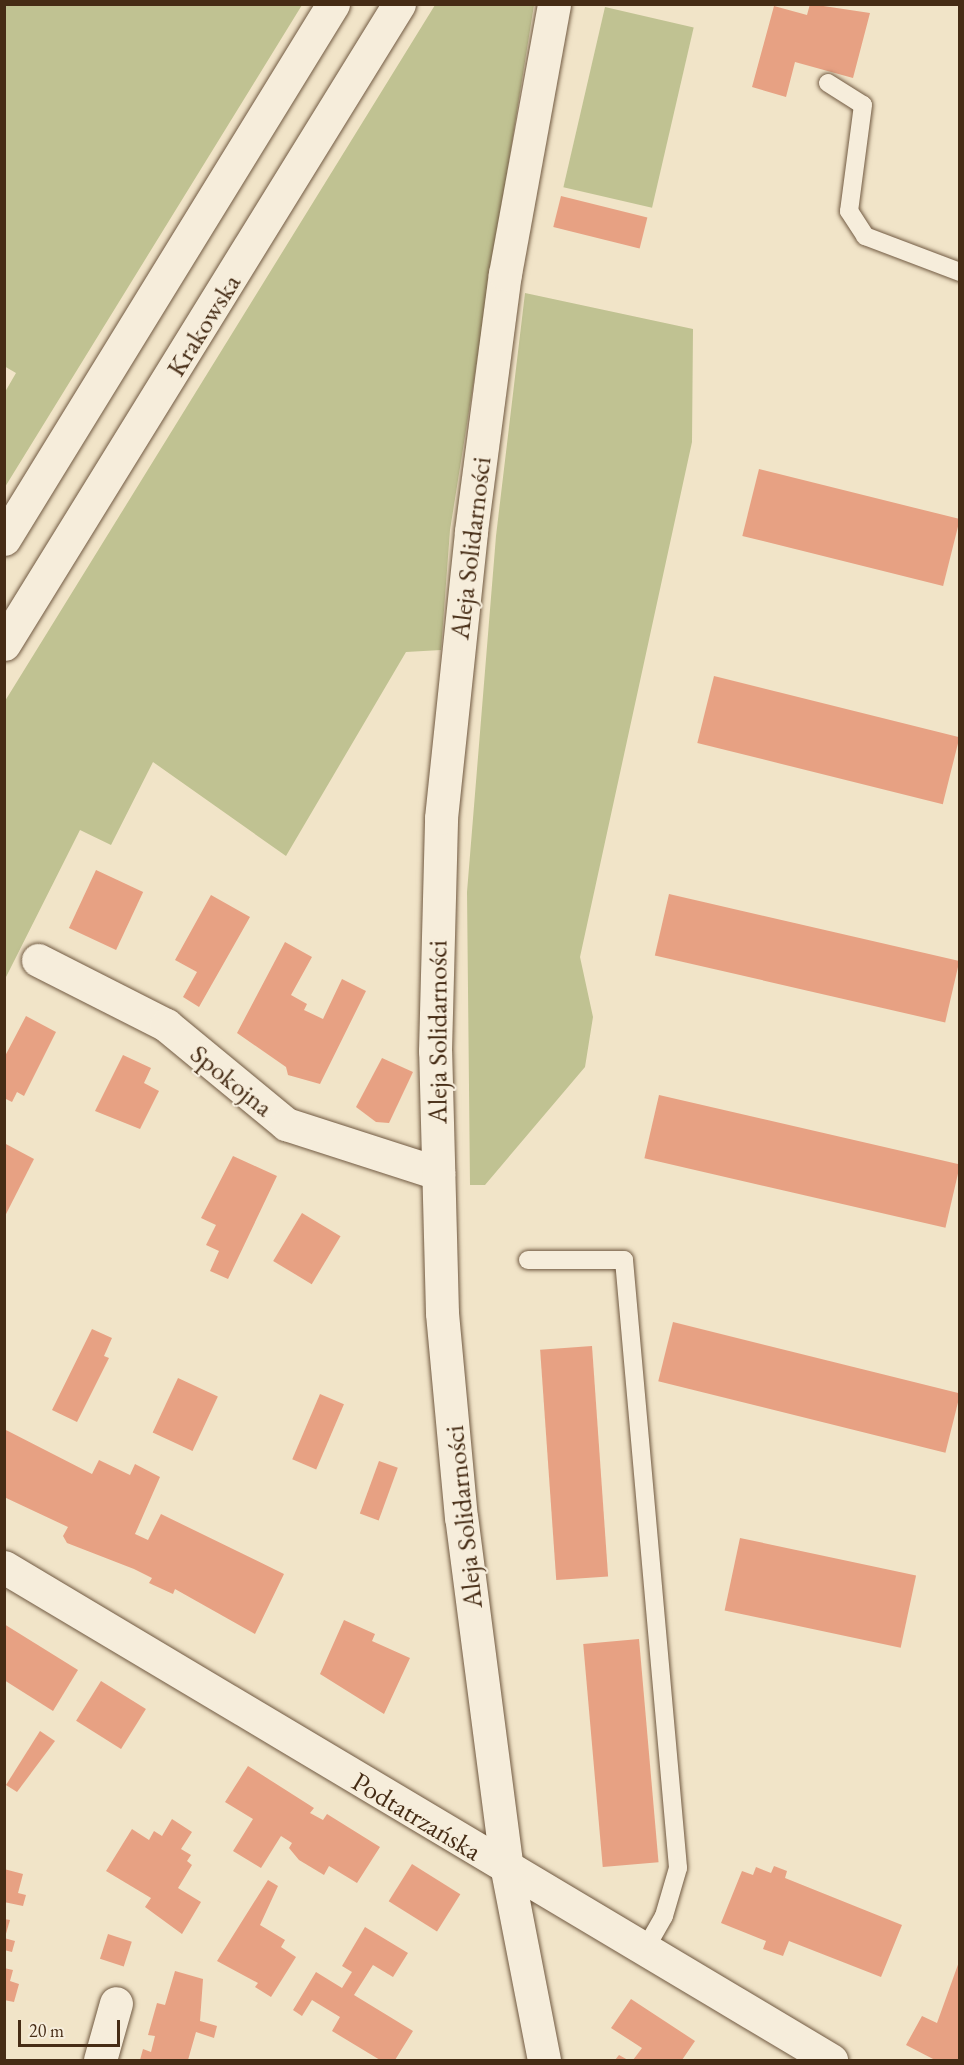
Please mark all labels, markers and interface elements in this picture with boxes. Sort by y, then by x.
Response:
street label: Krakowska [159,268,247,382]
street label: Aleja Solidarności [443,455,497,641]
street label: Aleja Solidarności [421,940,453,1124]
street label: Spokojna [184,1037,280,1123]
street label: Aleja Solidarności [437,1424,489,1610]
street label: Podtatrzańska [347,1765,487,1867]
scale bar [21,2008,123,2046]
text: 20 m [29,2019,64,2042]

